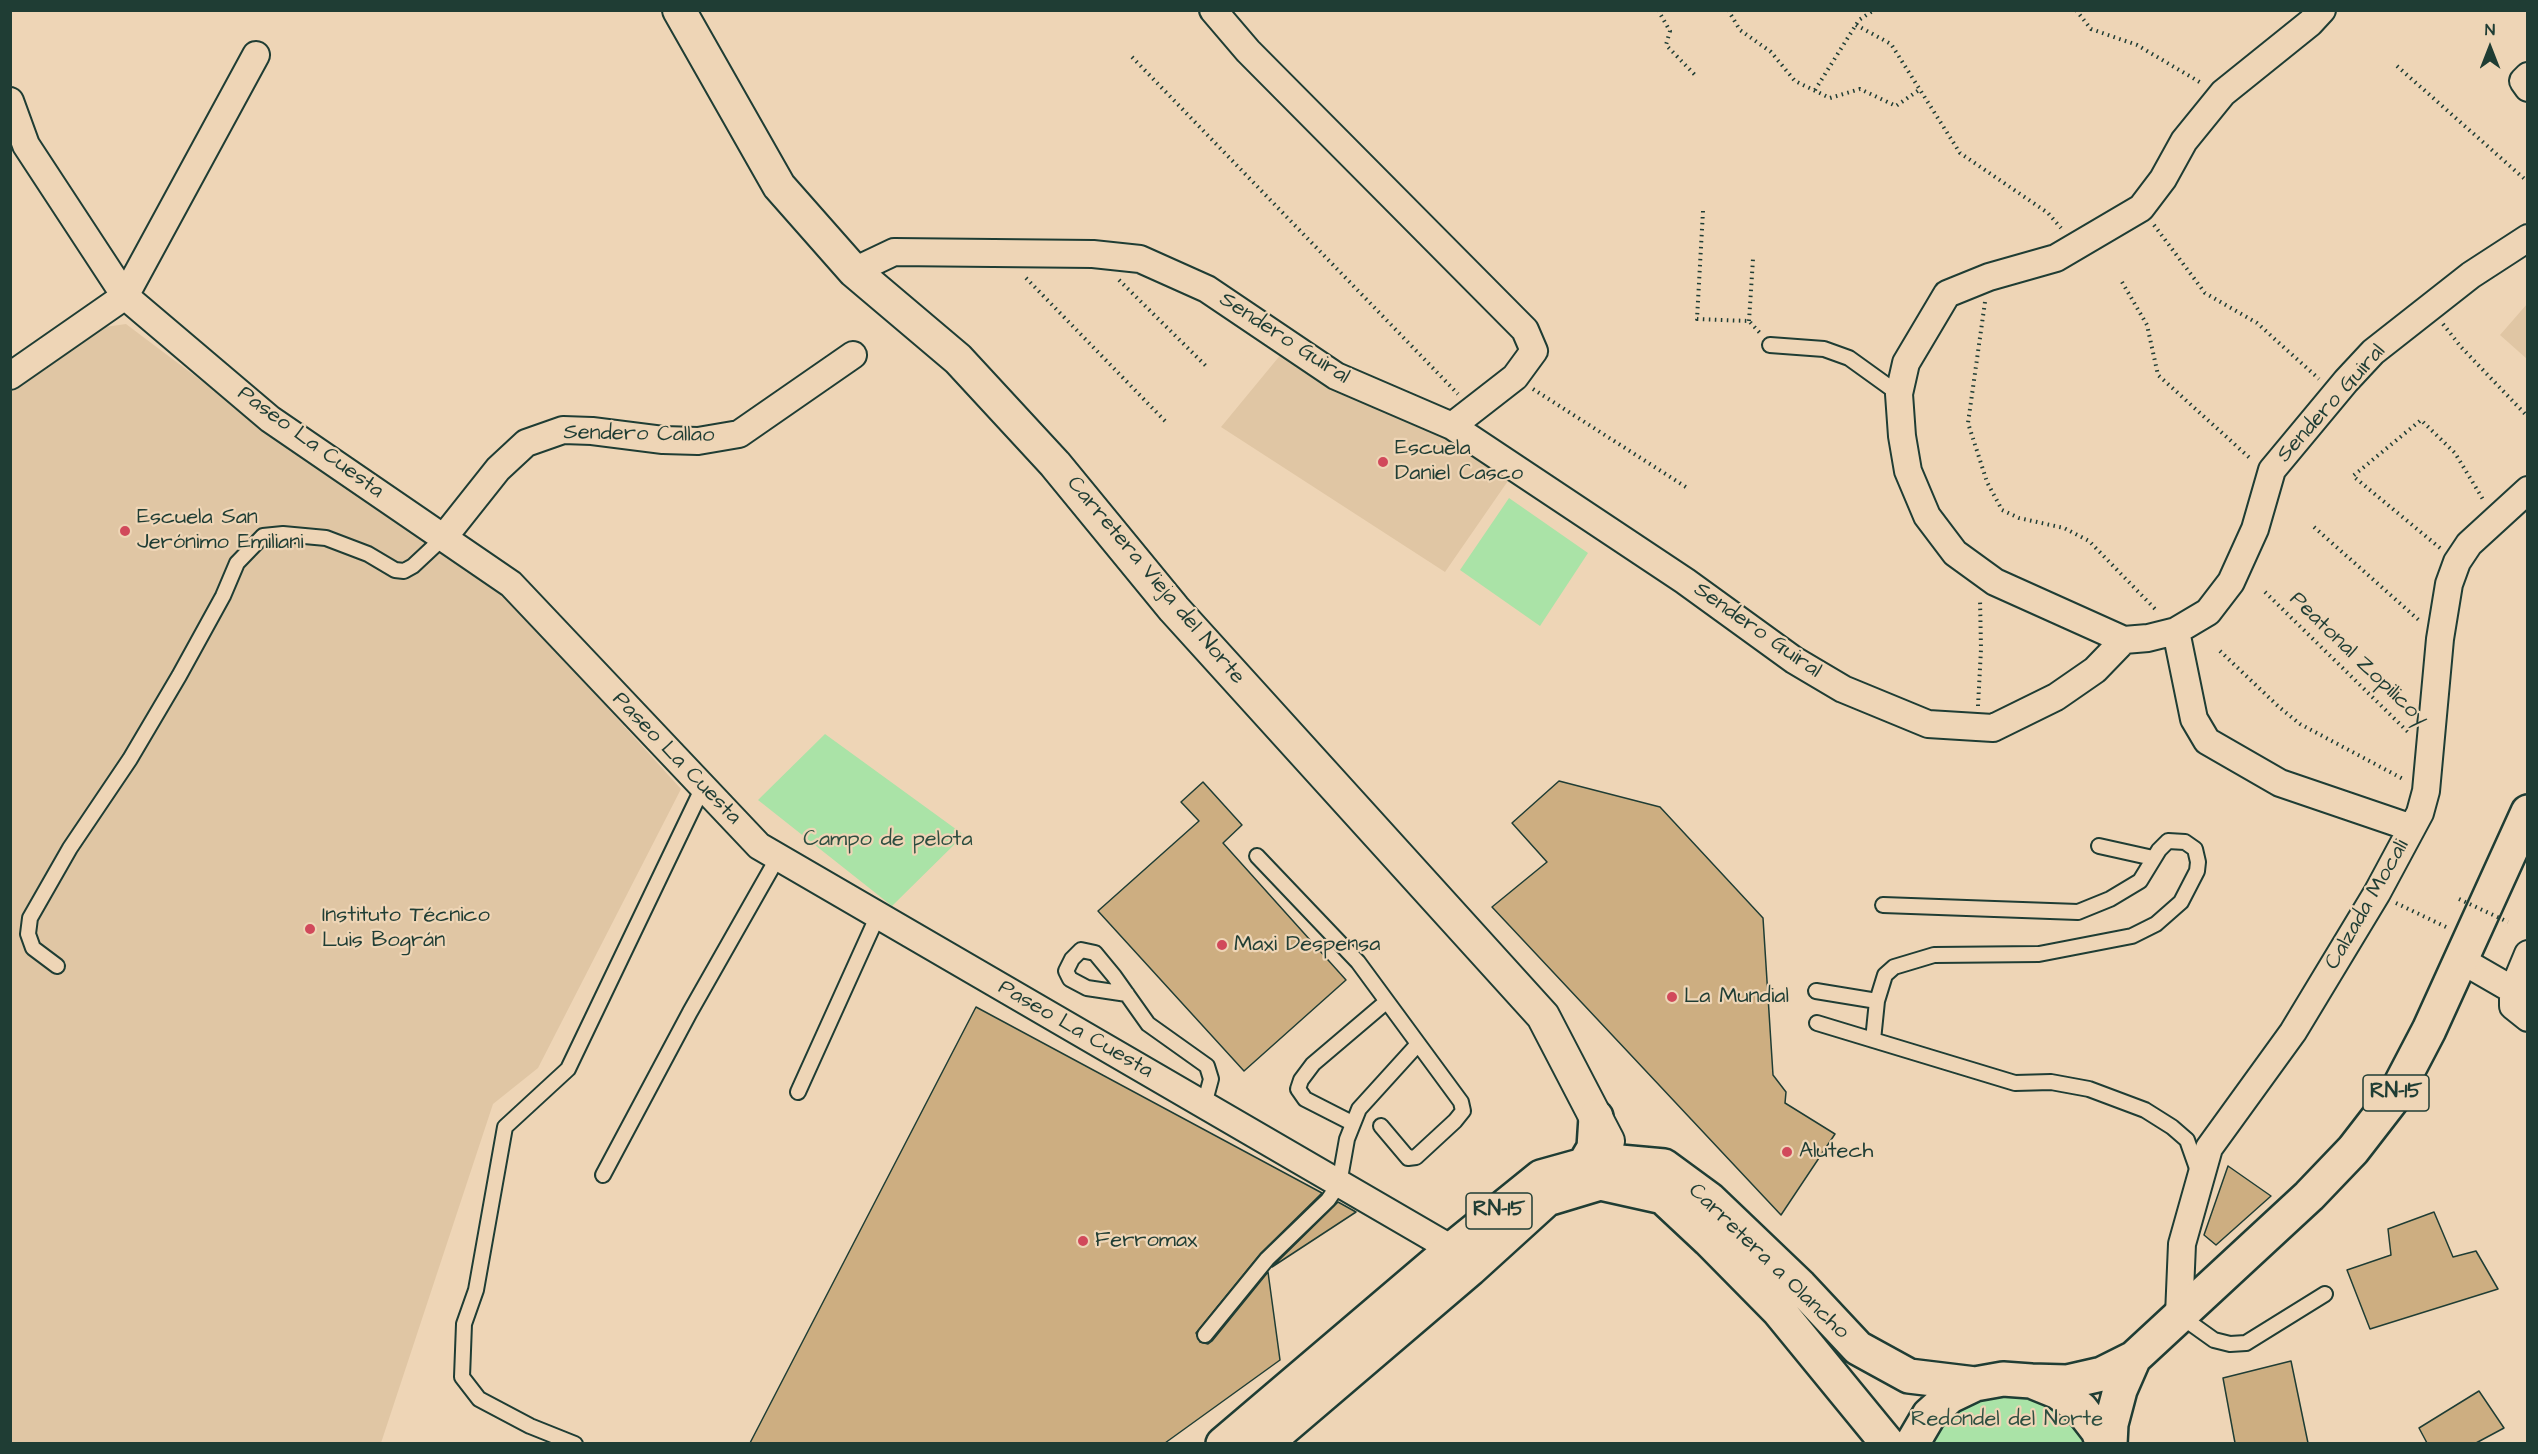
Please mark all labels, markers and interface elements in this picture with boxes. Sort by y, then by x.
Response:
north arrow [2460,18,2520,78]
text: N [2485,19,2495,41]
street label: Sendero Guiral [1214,287,1354,391]
street label: Sendero Guiral [2272,339,2392,469]
street label: Paseo La Cuesta [232,381,388,505]
street label: Sendero Callao [563,420,715,450]
place label: Escuela Daniel Casco [1395,436,1523,488]
marker: Escuela Daniel Casco [1376,455,1390,469]
street label: Carretera Vieja del Norte [1060,472,1250,690]
place label: Escuela San Jerónimo Emiliani [137,505,303,556]
marker: Escuela San Jerónimo Emiliani [118,524,132,538]
street label: Sendero Guiral [1688,577,1826,685]
street label: Peatonal Zopilicoy [2283,587,2433,733]
street label: Paseo La Cuesta [606,687,746,831]
park label: Campo de pelota [803,827,973,853]
street label: Calzada Mocali [2320,835,2416,975]
place label: Instituto Técnico Luis Bográn [322,903,490,954]
marker: Instituto Técnico Luis Bográn [303,922,317,936]
place label: Maxi Despensa [1234,932,1380,958]
marker: Maxi Despensa [1215,938,1229,952]
street label: Paseo La Cuesta [993,975,1157,1085]
place label: La Mundial [1684,984,1789,1010]
marker: La Mundial [1665,990,1679,1004]
road number: RN-15 [2363,1075,2429,1111]
place label: Alutech [1799,1139,1873,1165]
marker: Alutech [1780,1145,1794,1159]
street label: Carretera a Olancho [1682,1178,1854,1346]
road number: RN-15 [1466,1193,1532,1229]
place label: Ferromax [1095,1228,1197,1254]
marker: Ferromax [1076,1234,1090,1248]
park label: Redondel del Norte [1911,1407,2103,1433]

